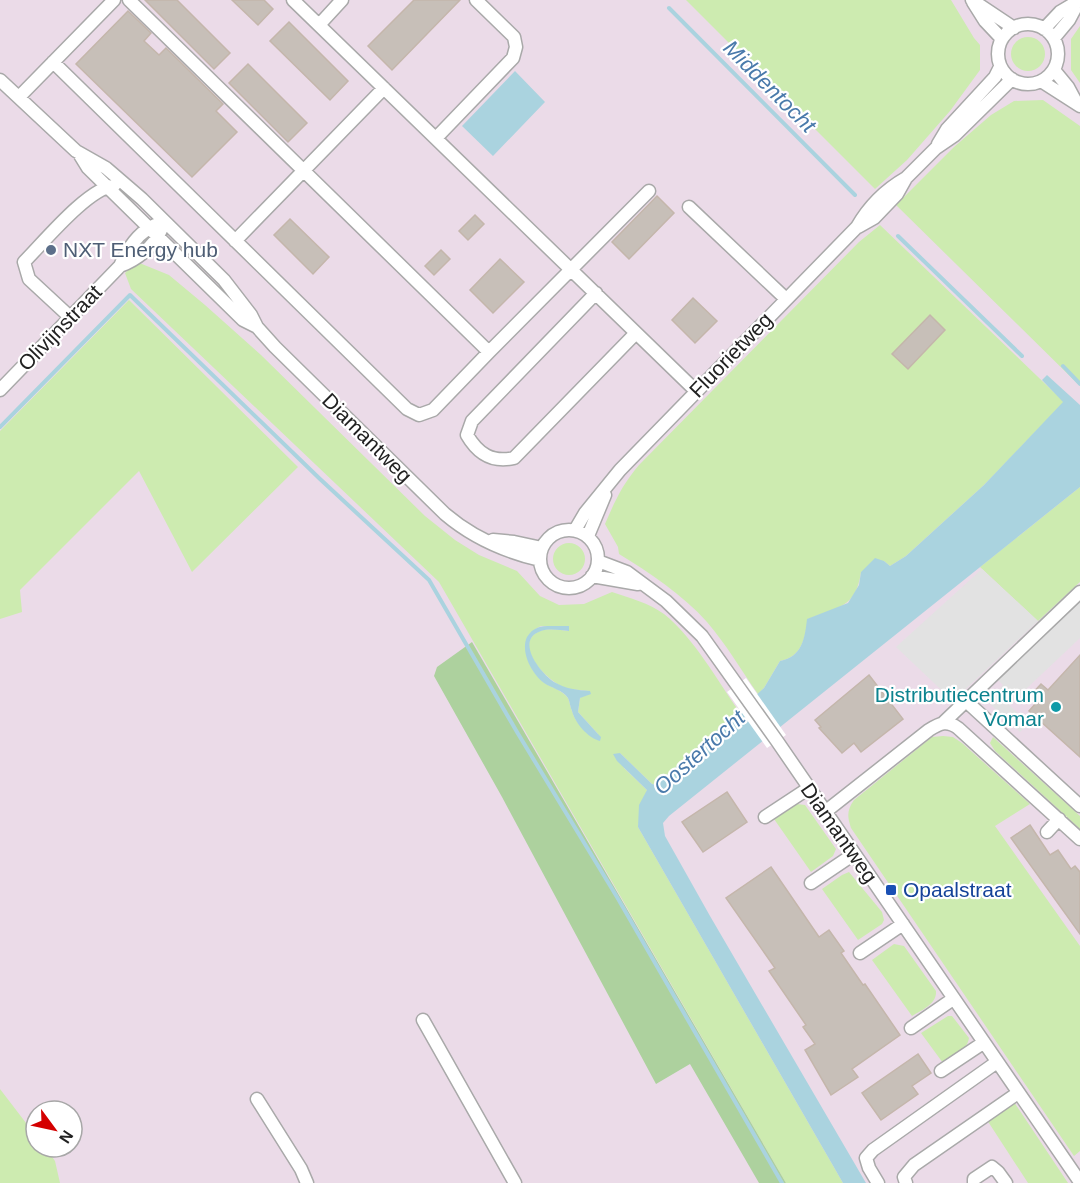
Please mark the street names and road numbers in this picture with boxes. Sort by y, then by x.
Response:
street label: Olivijnstraat [13,280,106,375]
street label: Fluorietweg [685,308,777,402]
street label: Diamantweg [318,388,417,487]
street label: Diamantweg [797,778,882,887]

